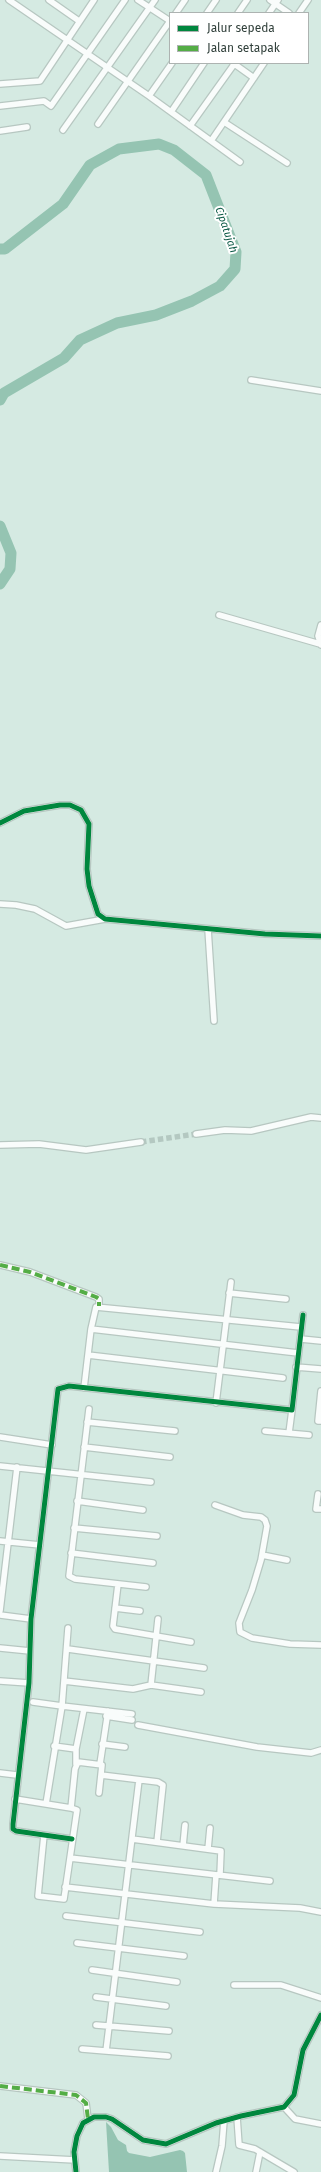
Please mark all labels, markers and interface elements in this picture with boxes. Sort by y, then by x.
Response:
legend [169,12,309,64]
text: Jalur sepeda [207,21,275,35]
text: Jalan setapak [207,41,280,55]
water label: Cipatujah [212,205,240,255]

